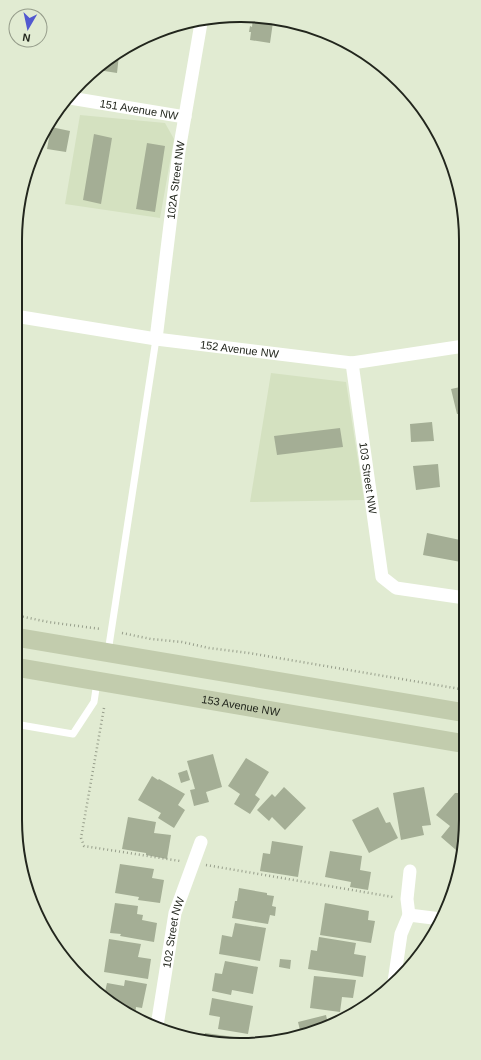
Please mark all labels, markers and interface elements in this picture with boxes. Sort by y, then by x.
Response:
north arrow [8,8,48,48]
text: N [22,31,31,44]
street label: 151 Avenue NW [99,97,180,122]
street label: 102A Street NW [165,139,187,220]
street label: 152 Avenue NW [199,338,280,360]
street label: 103 Street NW [357,441,379,515]
street label: 153 Avenue NW [201,693,281,718]
street label: 102 Street NW [160,895,187,969]

